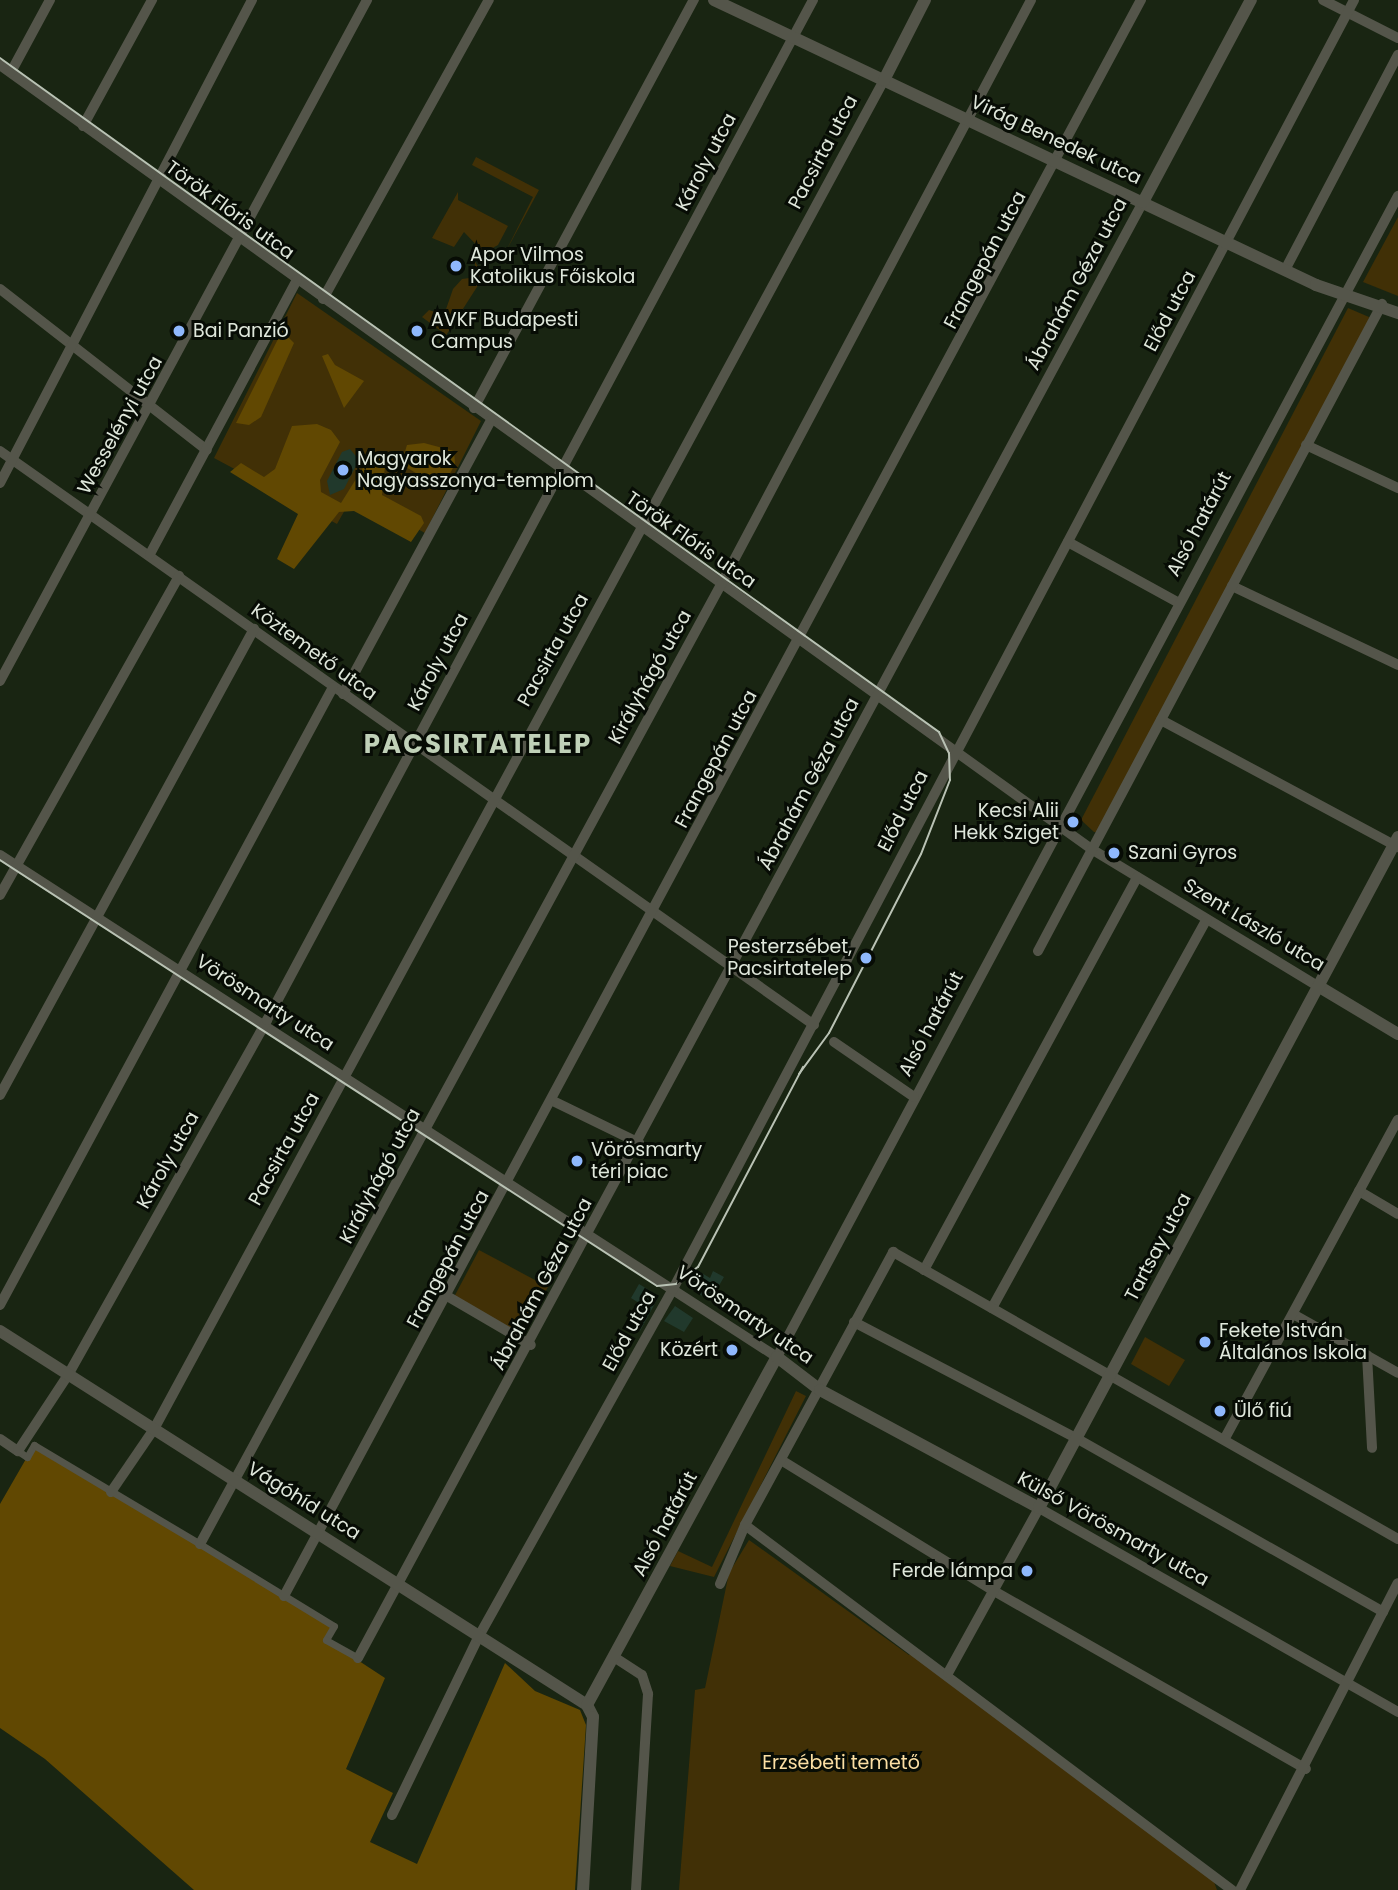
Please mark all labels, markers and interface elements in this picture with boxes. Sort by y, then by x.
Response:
street label: Virág Benedek utca [967,90,1145,190]
street label: Pacsirta utca [784,91,862,213]
street label: Károly utca [671,109,741,215]
street label: Török Flóris utca [161,156,299,264]
street label: Frangepán utca [939,187,1031,333]
street label: Ábrahám Géza utca [1022,194,1132,374]
place label: Apor Vilmos Katolikus Főiskola [470,244,635,288]
marker: Apor Vilmos Katolikus Főiskola [448,258,464,274]
street label: Előd utca [1139,267,1201,355]
place label: AVKF Budapesti Campus [431,309,578,353]
place label: Bai Panzió [193,320,289,342]
marker: Bai Panzió [171,323,187,339]
marker: AVKF Budapesti Campus [409,323,425,339]
street label: Wesselényi utca [73,352,167,498]
place label: Magyarok Nagyasszonya-templom [357,448,594,492]
marker: Magyarok Nagyasszonya-templom [335,462,351,478]
street label: Alsó határút [1162,468,1236,580]
street label: Török Flóris utca [622,487,760,593]
street label: Pacsirta utca [513,590,593,710]
street label: Köztemető utca [247,599,381,705]
street label: Királyhágó utca [604,606,696,748]
street label: Károly utca [403,609,473,715]
street label: Frangepán utca [670,686,762,832]
street label: Ábrahám Géza utca [754,694,864,874]
district label: PACSIRTATELEP [365,729,591,761]
street label: Előd utca [873,767,933,855]
place label: Kecsi Alii Hekk Sziget [953,800,1059,844]
marker: Kecsi Alii Hekk Sziget [1065,814,1081,830]
place label: Szani Gyros [1128,842,1237,864]
marker: Szani Gyros [1106,845,1122,861]
street label: Szent László utca [1179,874,1329,976]
place label: Pesterzsébet, Pacsirtatelep [727,936,852,980]
street label: Vörösmarty utca [192,950,338,1056]
marker: Pesterzsébet, Pacsirtatelep [858,950,874,966]
street label: Alsó határút [894,968,968,1080]
street label: Pacsirta utca [244,1089,324,1209]
street label: Királyhágó utca [335,1104,425,1248]
street label: Károly utca [132,1108,204,1212]
place label: Vörösmarty téri piac [591,1139,702,1183]
marker: Vörösmarty téri piac [569,1153,585,1169]
street label: Frangepán utca [402,1186,494,1332]
street label: Tartsay utca [1120,1189,1196,1305]
street label: Ábrahám Géza utca [487,1194,597,1374]
street label: Vörösmarty utca [672,1261,818,1369]
street label: Előd utca [598,1287,660,1375]
place label: Fekete István Általános Iskola [1219,1320,1367,1364]
marker: Fekete István Általános Iskola [1197,1334,1213,1350]
place label: Közért [660,1339,718,1361]
marker: Közért [724,1342,740,1358]
place label: Ülő fiú [1234,1400,1292,1422]
marker: Ülő fiú [1212,1403,1228,1419]
street label: Vágóhíd utca [243,1457,365,1545]
street label: Külső Vörösmarty utca [1013,1467,1213,1591]
street label: Alsó határút [628,1468,702,1580]
place label: Ferde lámpa [892,1560,1013,1582]
marker: Ferde lámpa [1019,1563,1035,1579]
park label: Erzsébeti temető [762,1752,920,1774]

